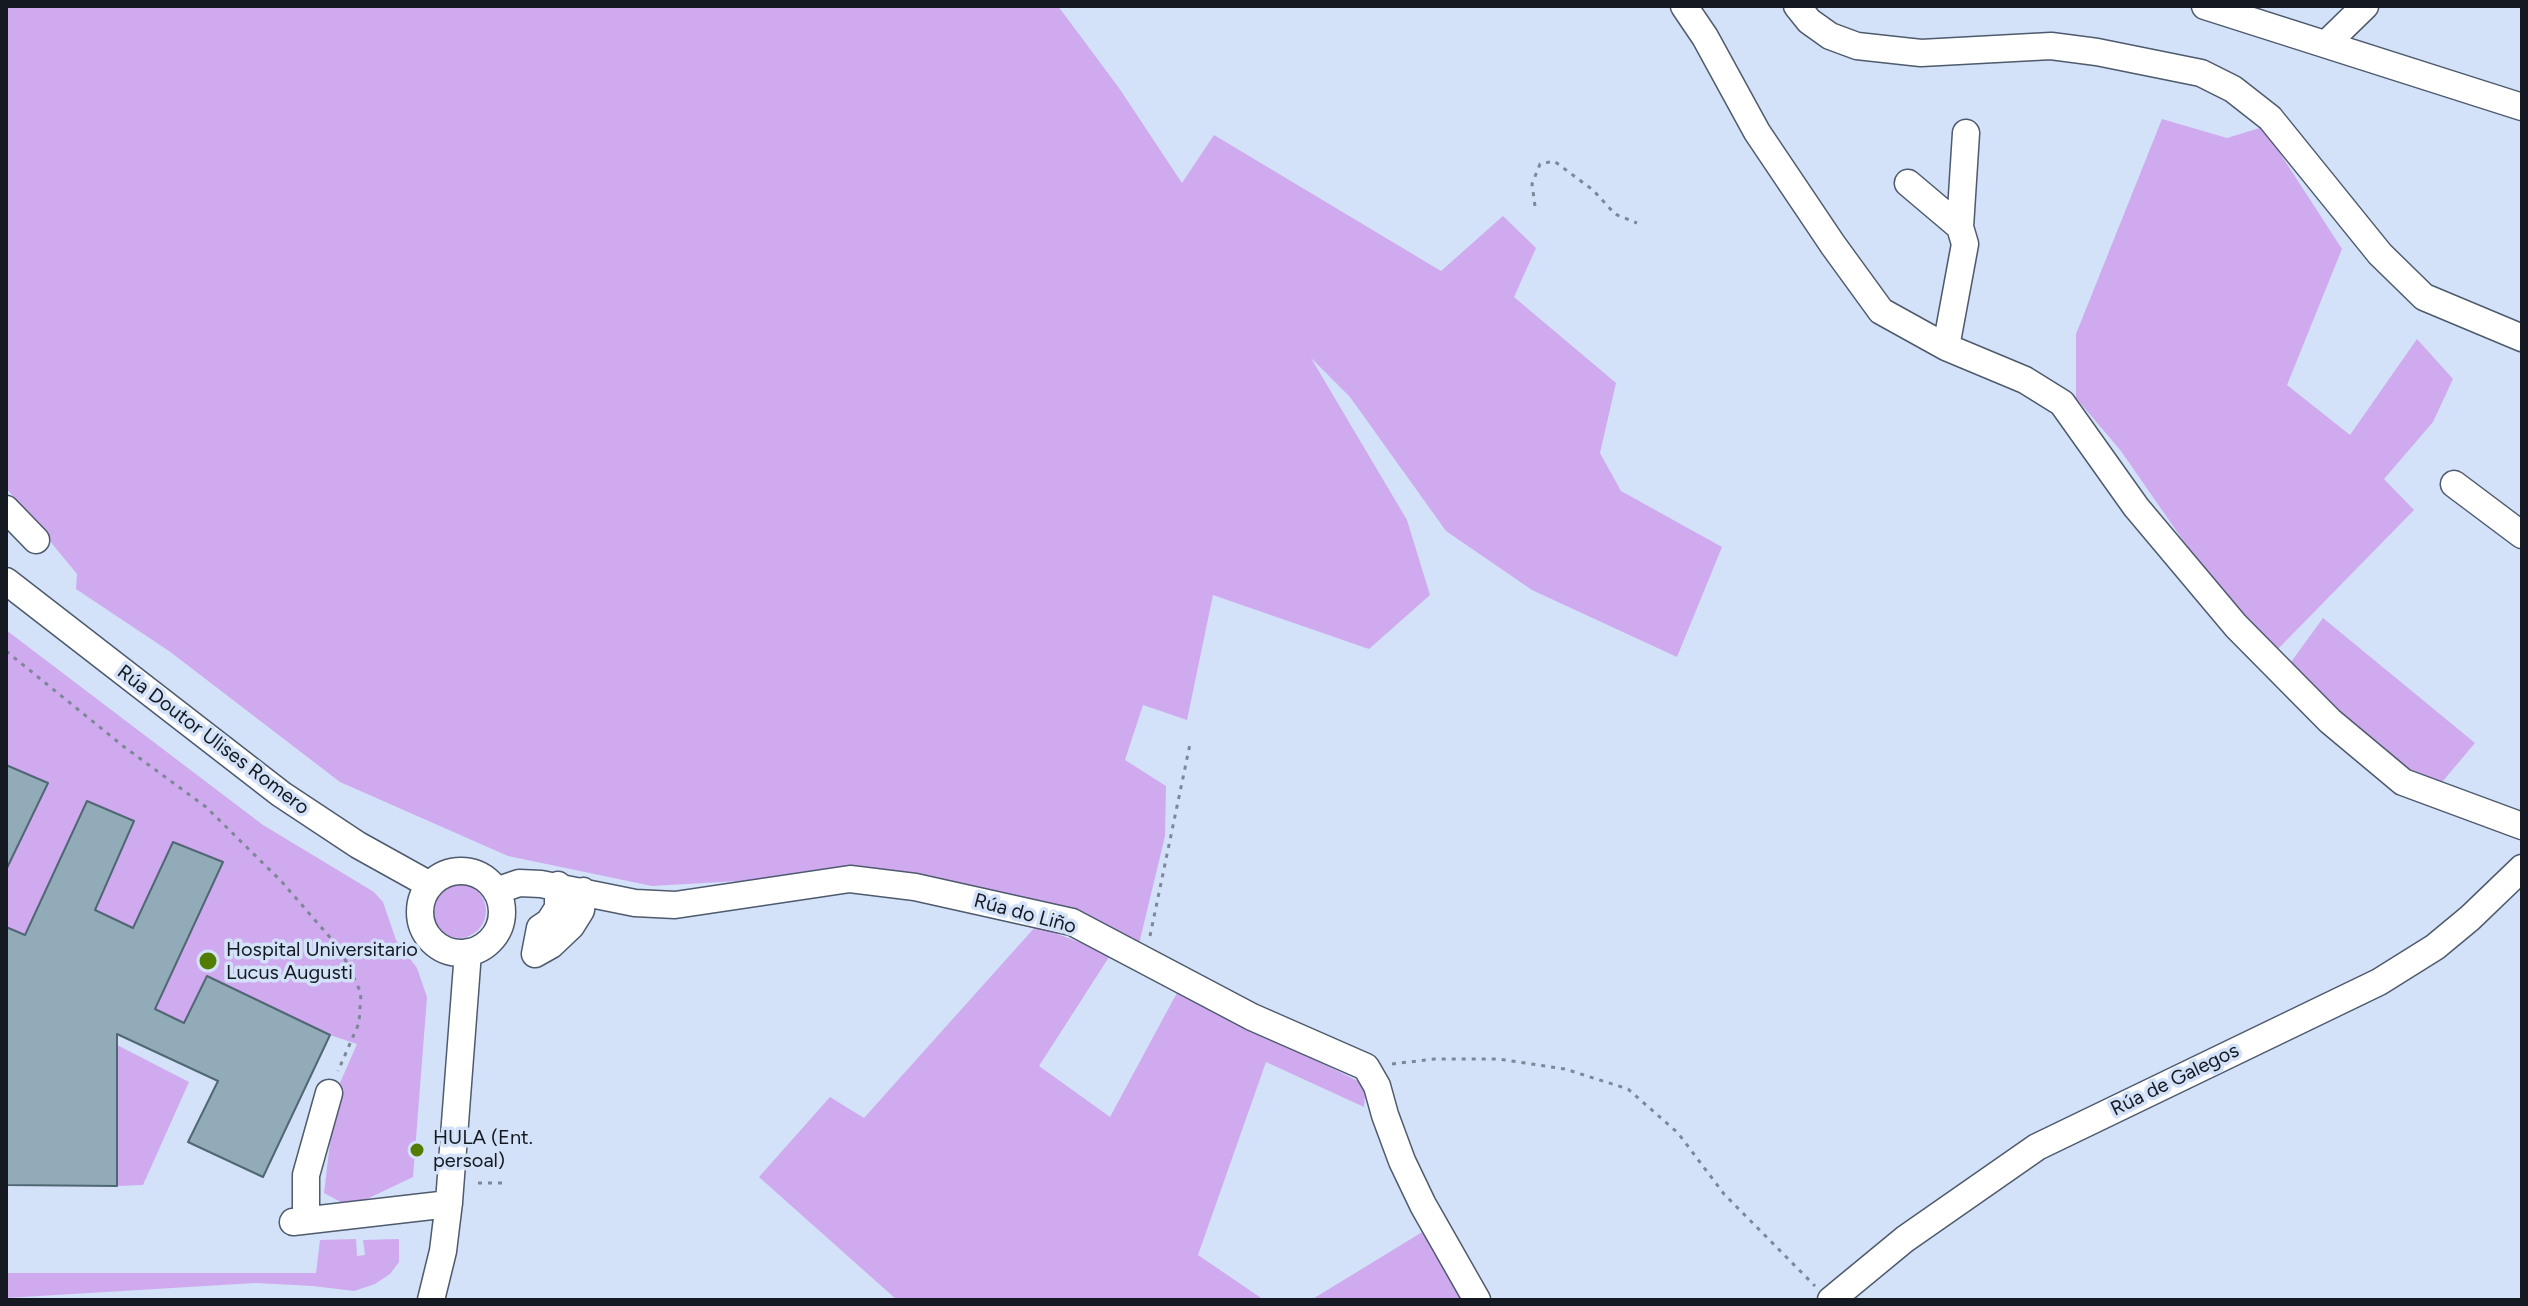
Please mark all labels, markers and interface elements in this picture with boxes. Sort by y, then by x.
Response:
street label: Rúa Doutor Ulises Romero [112,660,314,820]
street label: Rúa do Liño [971,889,1079,939]
place label: Hospital Universitario Lucus Augusti [226,938,418,985]
marker: Hospital Universitario Lucus Augusti [197,950,219,972]
street label: Rúa de Galegos [2107,1039,2243,1121]
place label: HULA (Ent. persoal) [433,1126,533,1173]
marker: HULA (Ent. persoal) [408,1141,426,1159]

